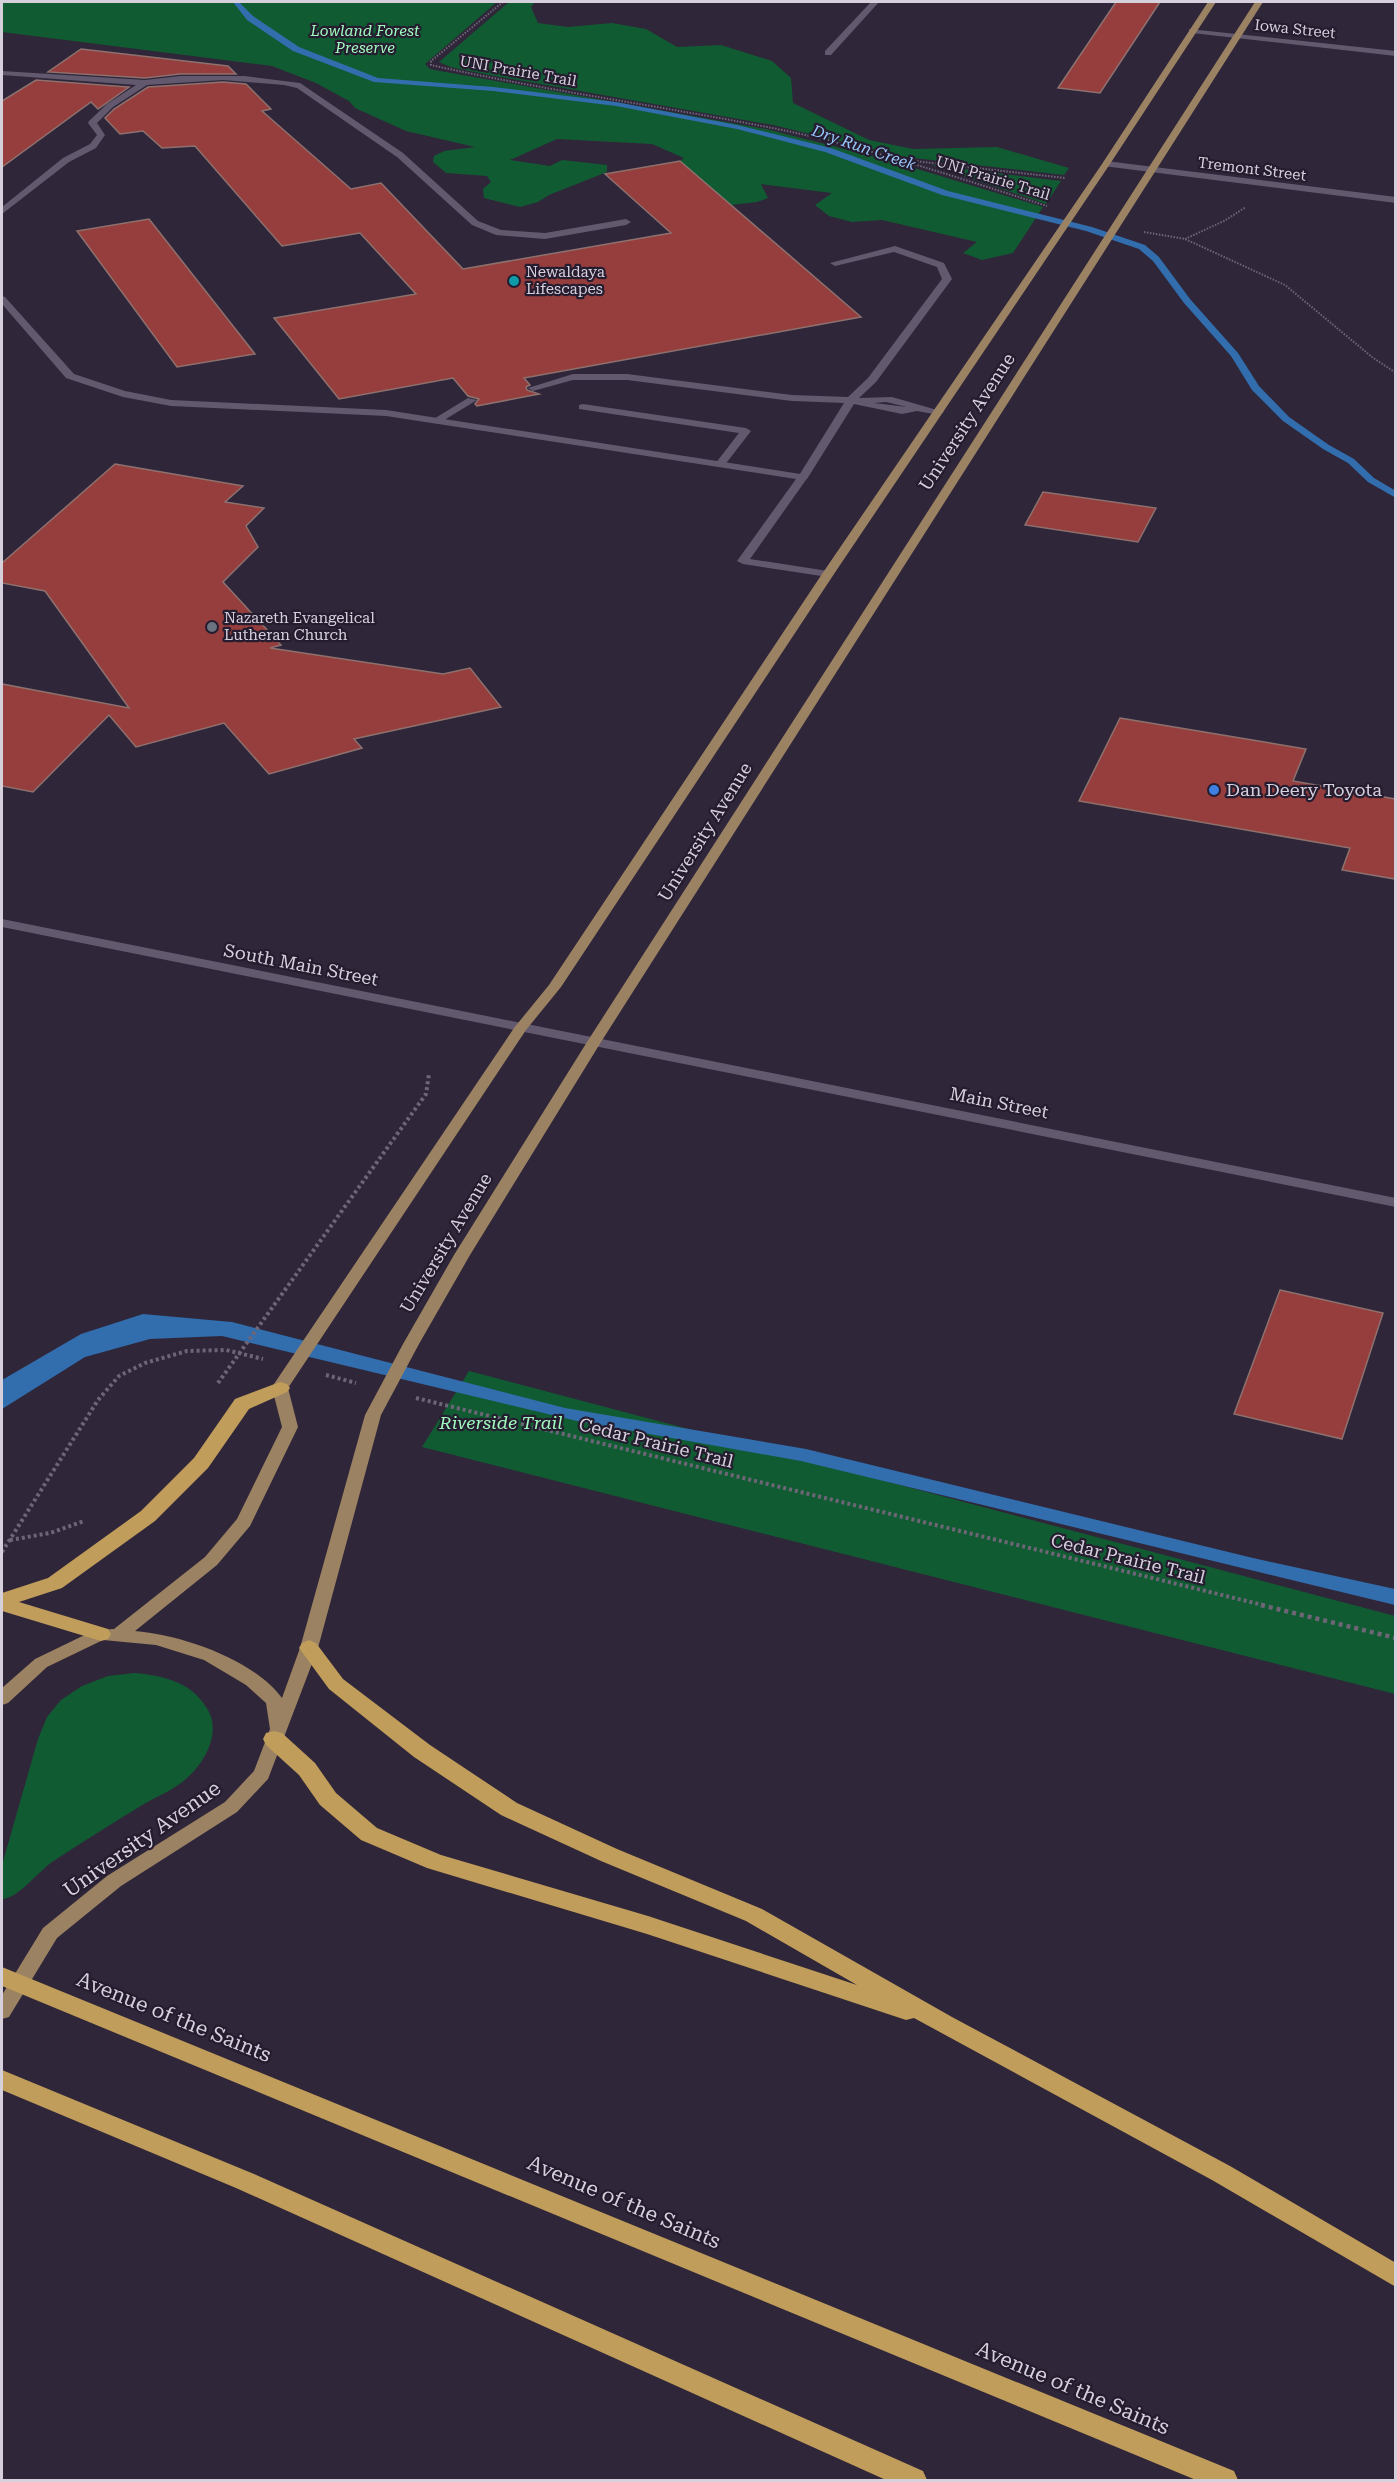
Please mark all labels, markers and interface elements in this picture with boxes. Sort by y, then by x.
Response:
street label: Iowa Street [1254,16,1337,42]
park label: Lowland Forest Preserve [309,22,420,57]
street label: UNI Prairie Trail [458,52,578,90]
water label: Dry Run Creek [808,120,919,174]
street label: UNI Prairie Trail [934,152,1053,204]
street label: Tremont Street [1197,153,1308,185]
place label: Newaldaya Lifescapes [526,263,605,298]
marker: Newaldaya Lifescapes [507,274,521,288]
street label: University Avenue [914,349,1019,494]
place label: Nazareth Evangelical Lutheran Church [224,609,375,644]
marker: Nazareth Evangelical Lutheran Church [205,620,219,634]
street label: University Avenue [653,758,756,905]
place label: Dan Deery Toyota [1226,779,1382,800]
marker: Dan Deery Toyota [1207,783,1221,797]
street label: South Main Street [222,939,380,990]
street label: Main Street [948,1083,1051,1122]
street label: University Avenue [395,1169,496,1317]
park label: Riverside Trail [438,1412,563,1433]
street label: Cedar Prairie Trail [577,1413,736,1472]
street label: Cedar Prairie Trail [1049,1529,1208,1588]
street label: University Avenue [59,1776,225,1902]
street label: Avenue of the Saints [73,1967,275,2067]
street label: Avenue of the Saints [524,2150,724,2254]
street label: Avenue of the Saints [973,2336,1173,2440]

